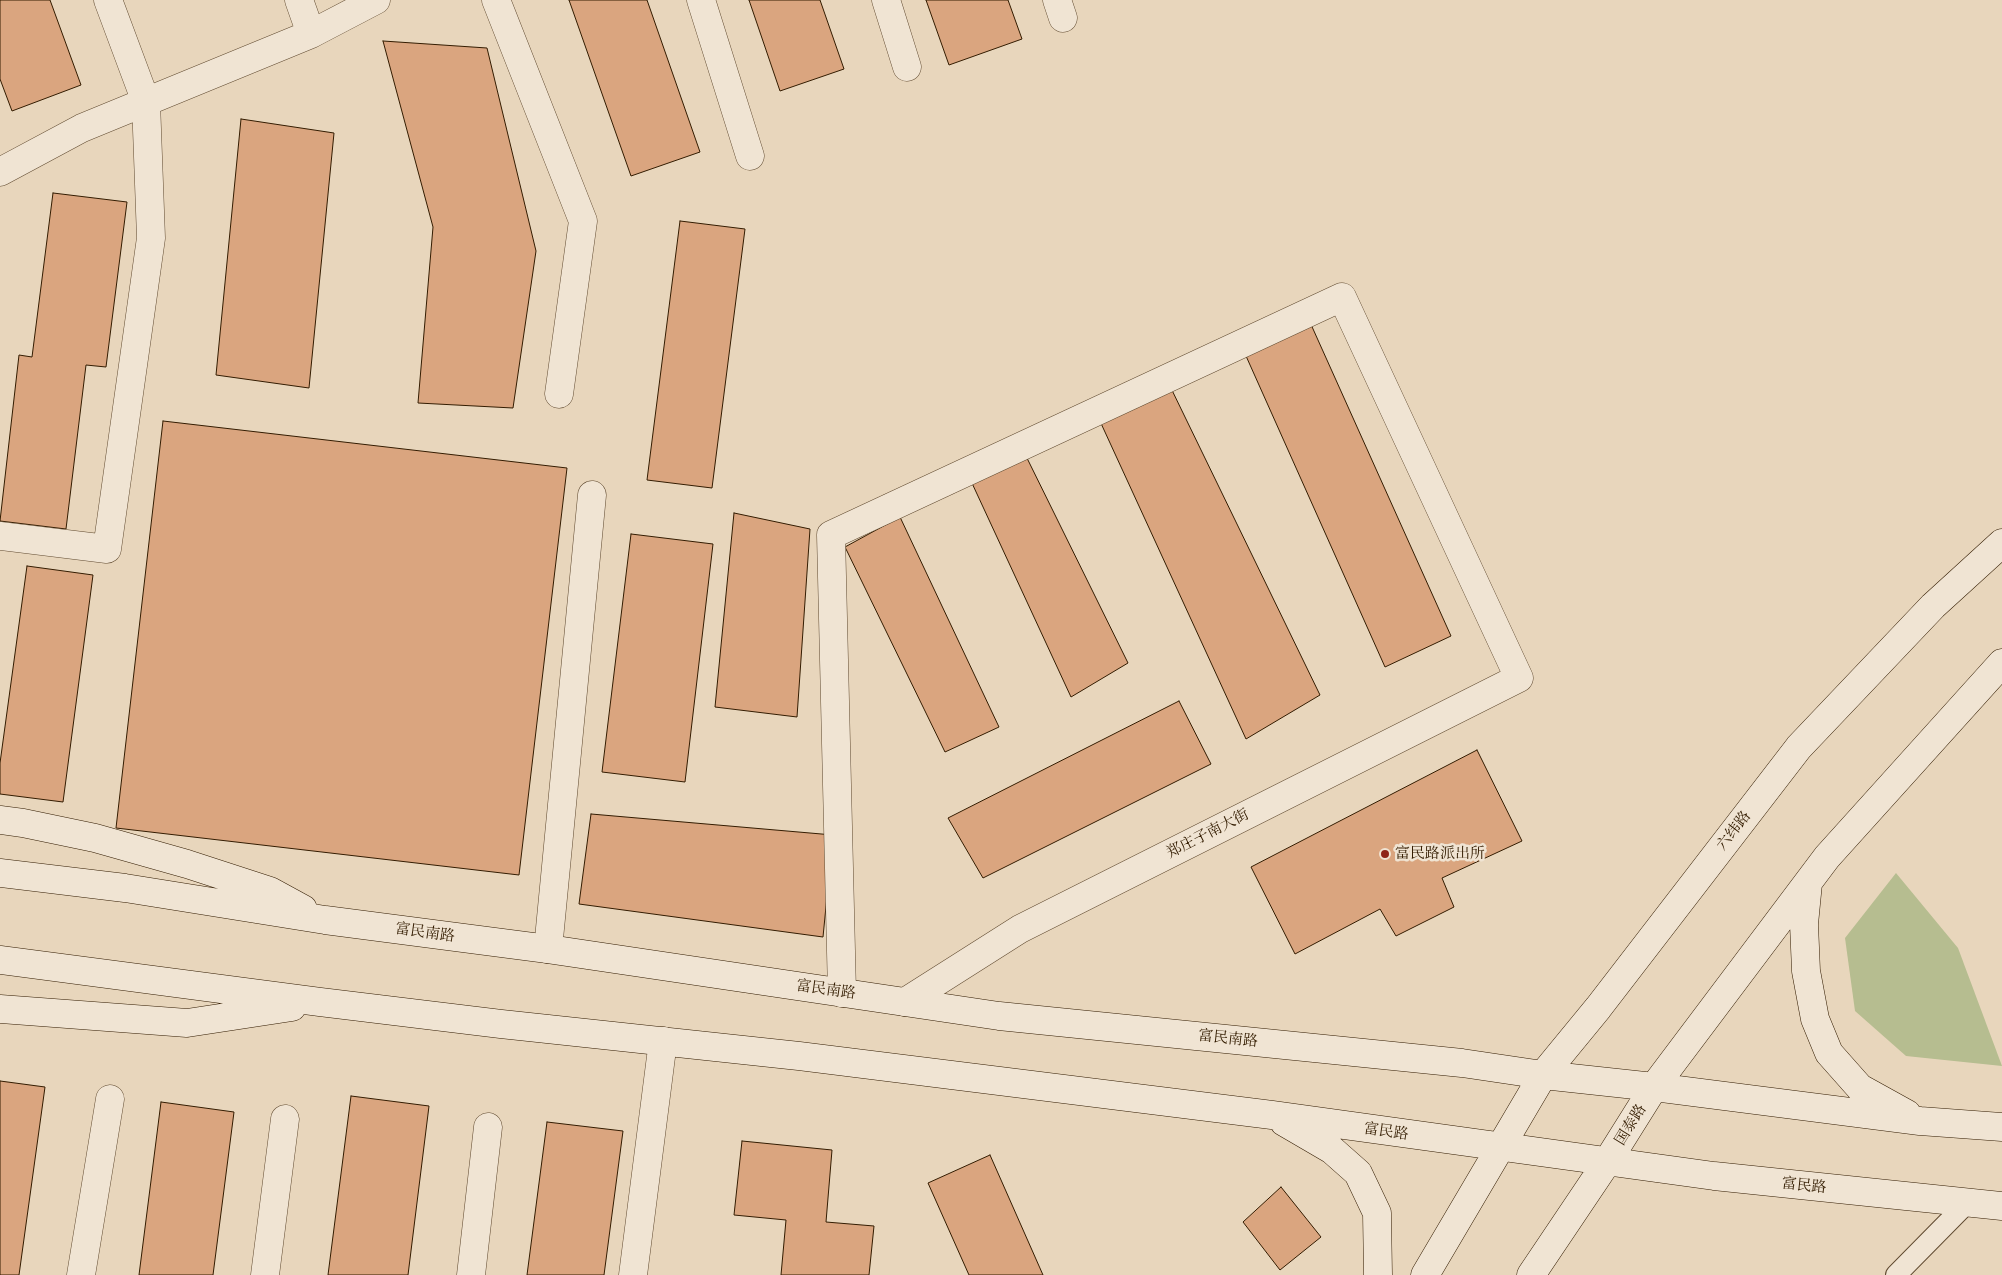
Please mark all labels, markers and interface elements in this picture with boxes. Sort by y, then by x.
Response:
street label: 郑庄子南大街 [1164,806,1252,862]
street label: 六纬路 [1713,808,1755,854]
place label: 富民路派出所 [1395,845,1485,863]
marker: 富民路派出所 [1379,848,1391,860]
street label: 富民南路 [394,920,456,946]
street label: 富民南路 [795,977,857,1003]
street label: 富民南路 [1197,1027,1259,1051]
street label: 国泰路 [1611,1101,1651,1149]
street label: 富民路 [1362,1120,1410,1144]
street label: 富民路 [1781,1175,1827,1197]

